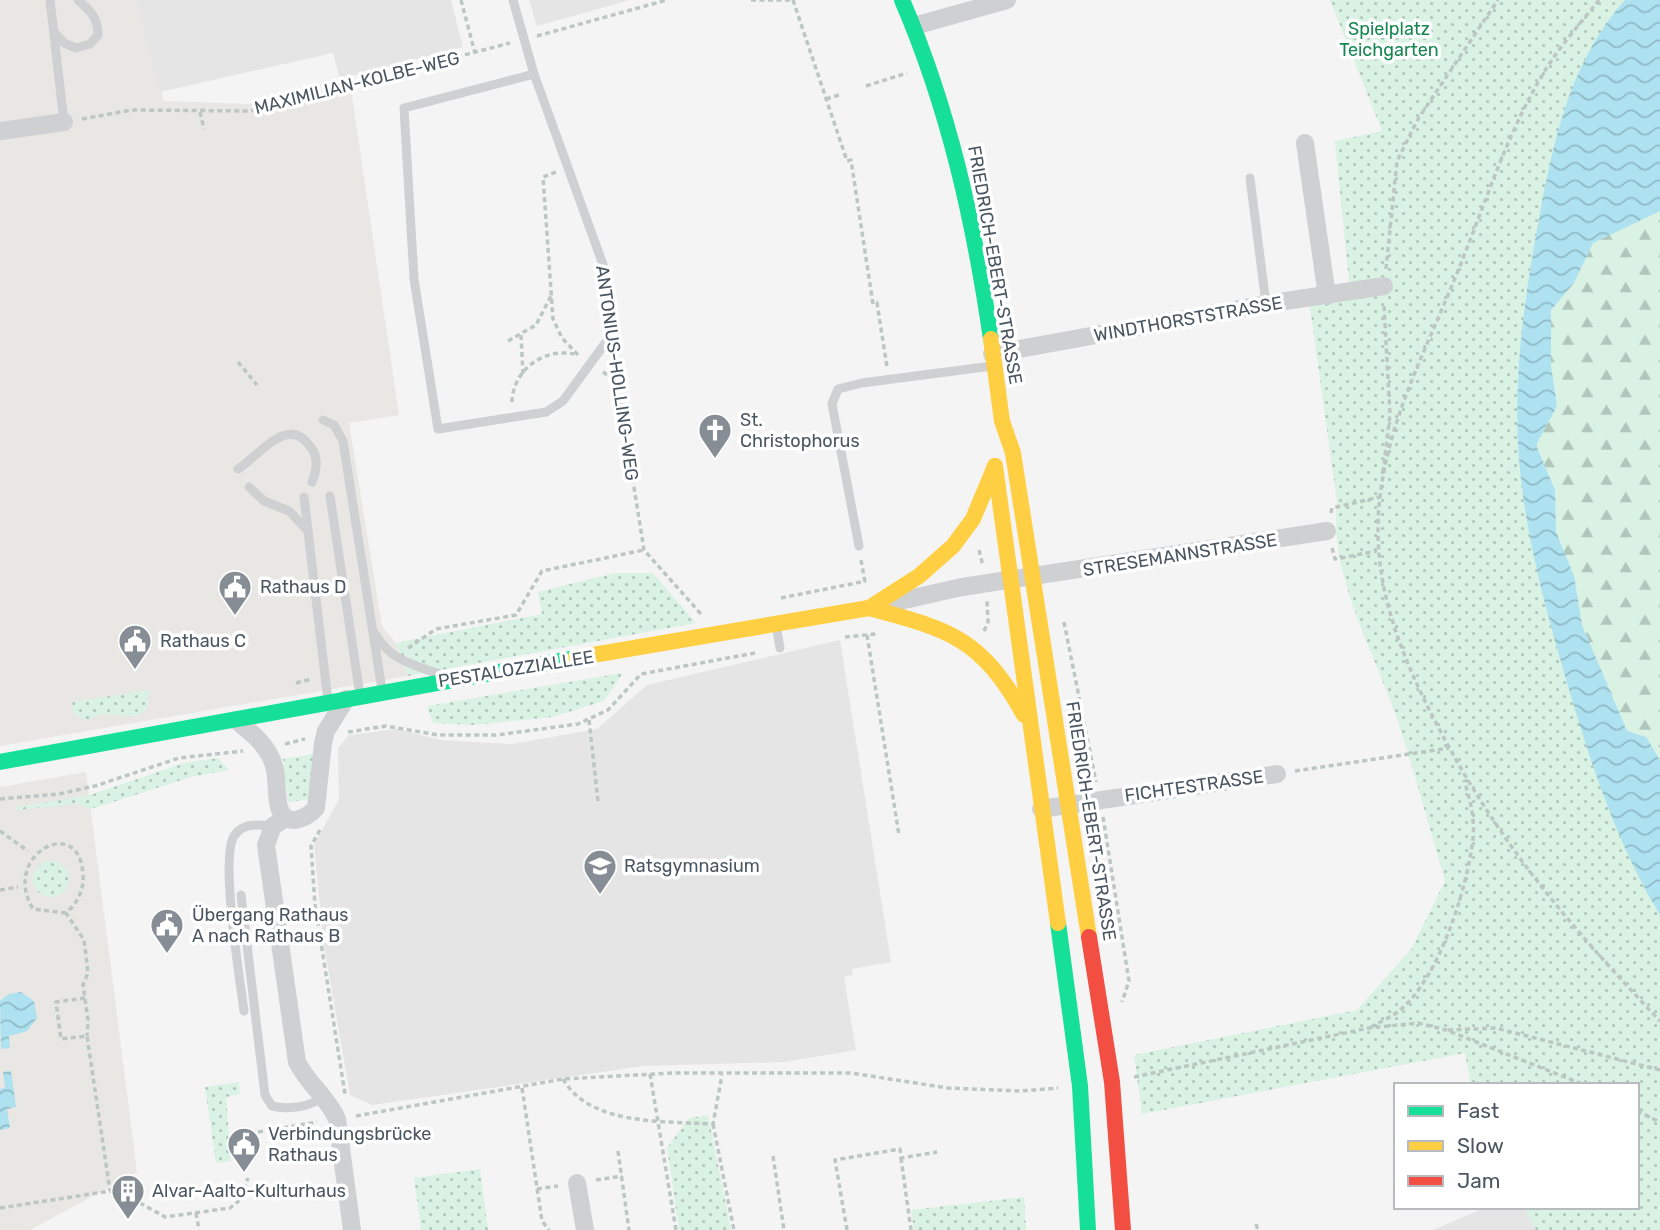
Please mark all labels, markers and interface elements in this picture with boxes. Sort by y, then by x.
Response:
park label: Spielplatz Teichgarten [1339,18,1439,61]
street label: MAXIMILIAN-KOLBE-WEG [252,47,462,119]
street label: FRIEDRICH-EBERT-STRASSE [963,144,1027,386]
street label: ANTONIUS-HOLLING-WEG [591,264,643,482]
street label: WINDTHORSTSTRASSE [1092,292,1284,346]
place label: St. Christophorus [740,409,860,452]
church icon: St. Christophorus [696,411,734,460]
street label: STRESEMANNSTRASSE [1081,529,1279,581]
public building icon: Rathaus D [216,568,254,617]
place label: Rathaus D [260,576,346,598]
public building icon: Rathaus C [116,622,154,671]
place label: Rathaus C [160,630,246,652]
street label: PESTALOZZIALLEE [437,646,595,692]
street label: FRIEDRICH-EBERT-STRASSE [1061,700,1121,942]
street label: FICHTESTRASSE [1123,765,1265,807]
school or university icon: Ratsgymnasium [581,847,619,896]
place label: Ratsgymnasium [624,855,760,877]
place label: Übergang Rathaus A nach Rathaus B [192,904,348,947]
public building icon: Übergang Rathaus A nach Rathaus B [148,906,186,955]
legend [1394,1083,1639,1209]
text: Fast [1457,1098,1499,1123]
place label: Verbindungsbrücke Rathaus [268,1123,431,1166]
public building icon: Verbindungsbrücke Rathaus [225,1125,263,1174]
text: Slow [1457,1133,1504,1158]
text: Jam [1457,1168,1501,1193]
building icon: Alvar-Aalto-Kulturhaus [109,1172,147,1221]
place label: Alvar-Aalto-Kulturhaus [152,1180,346,1202]

